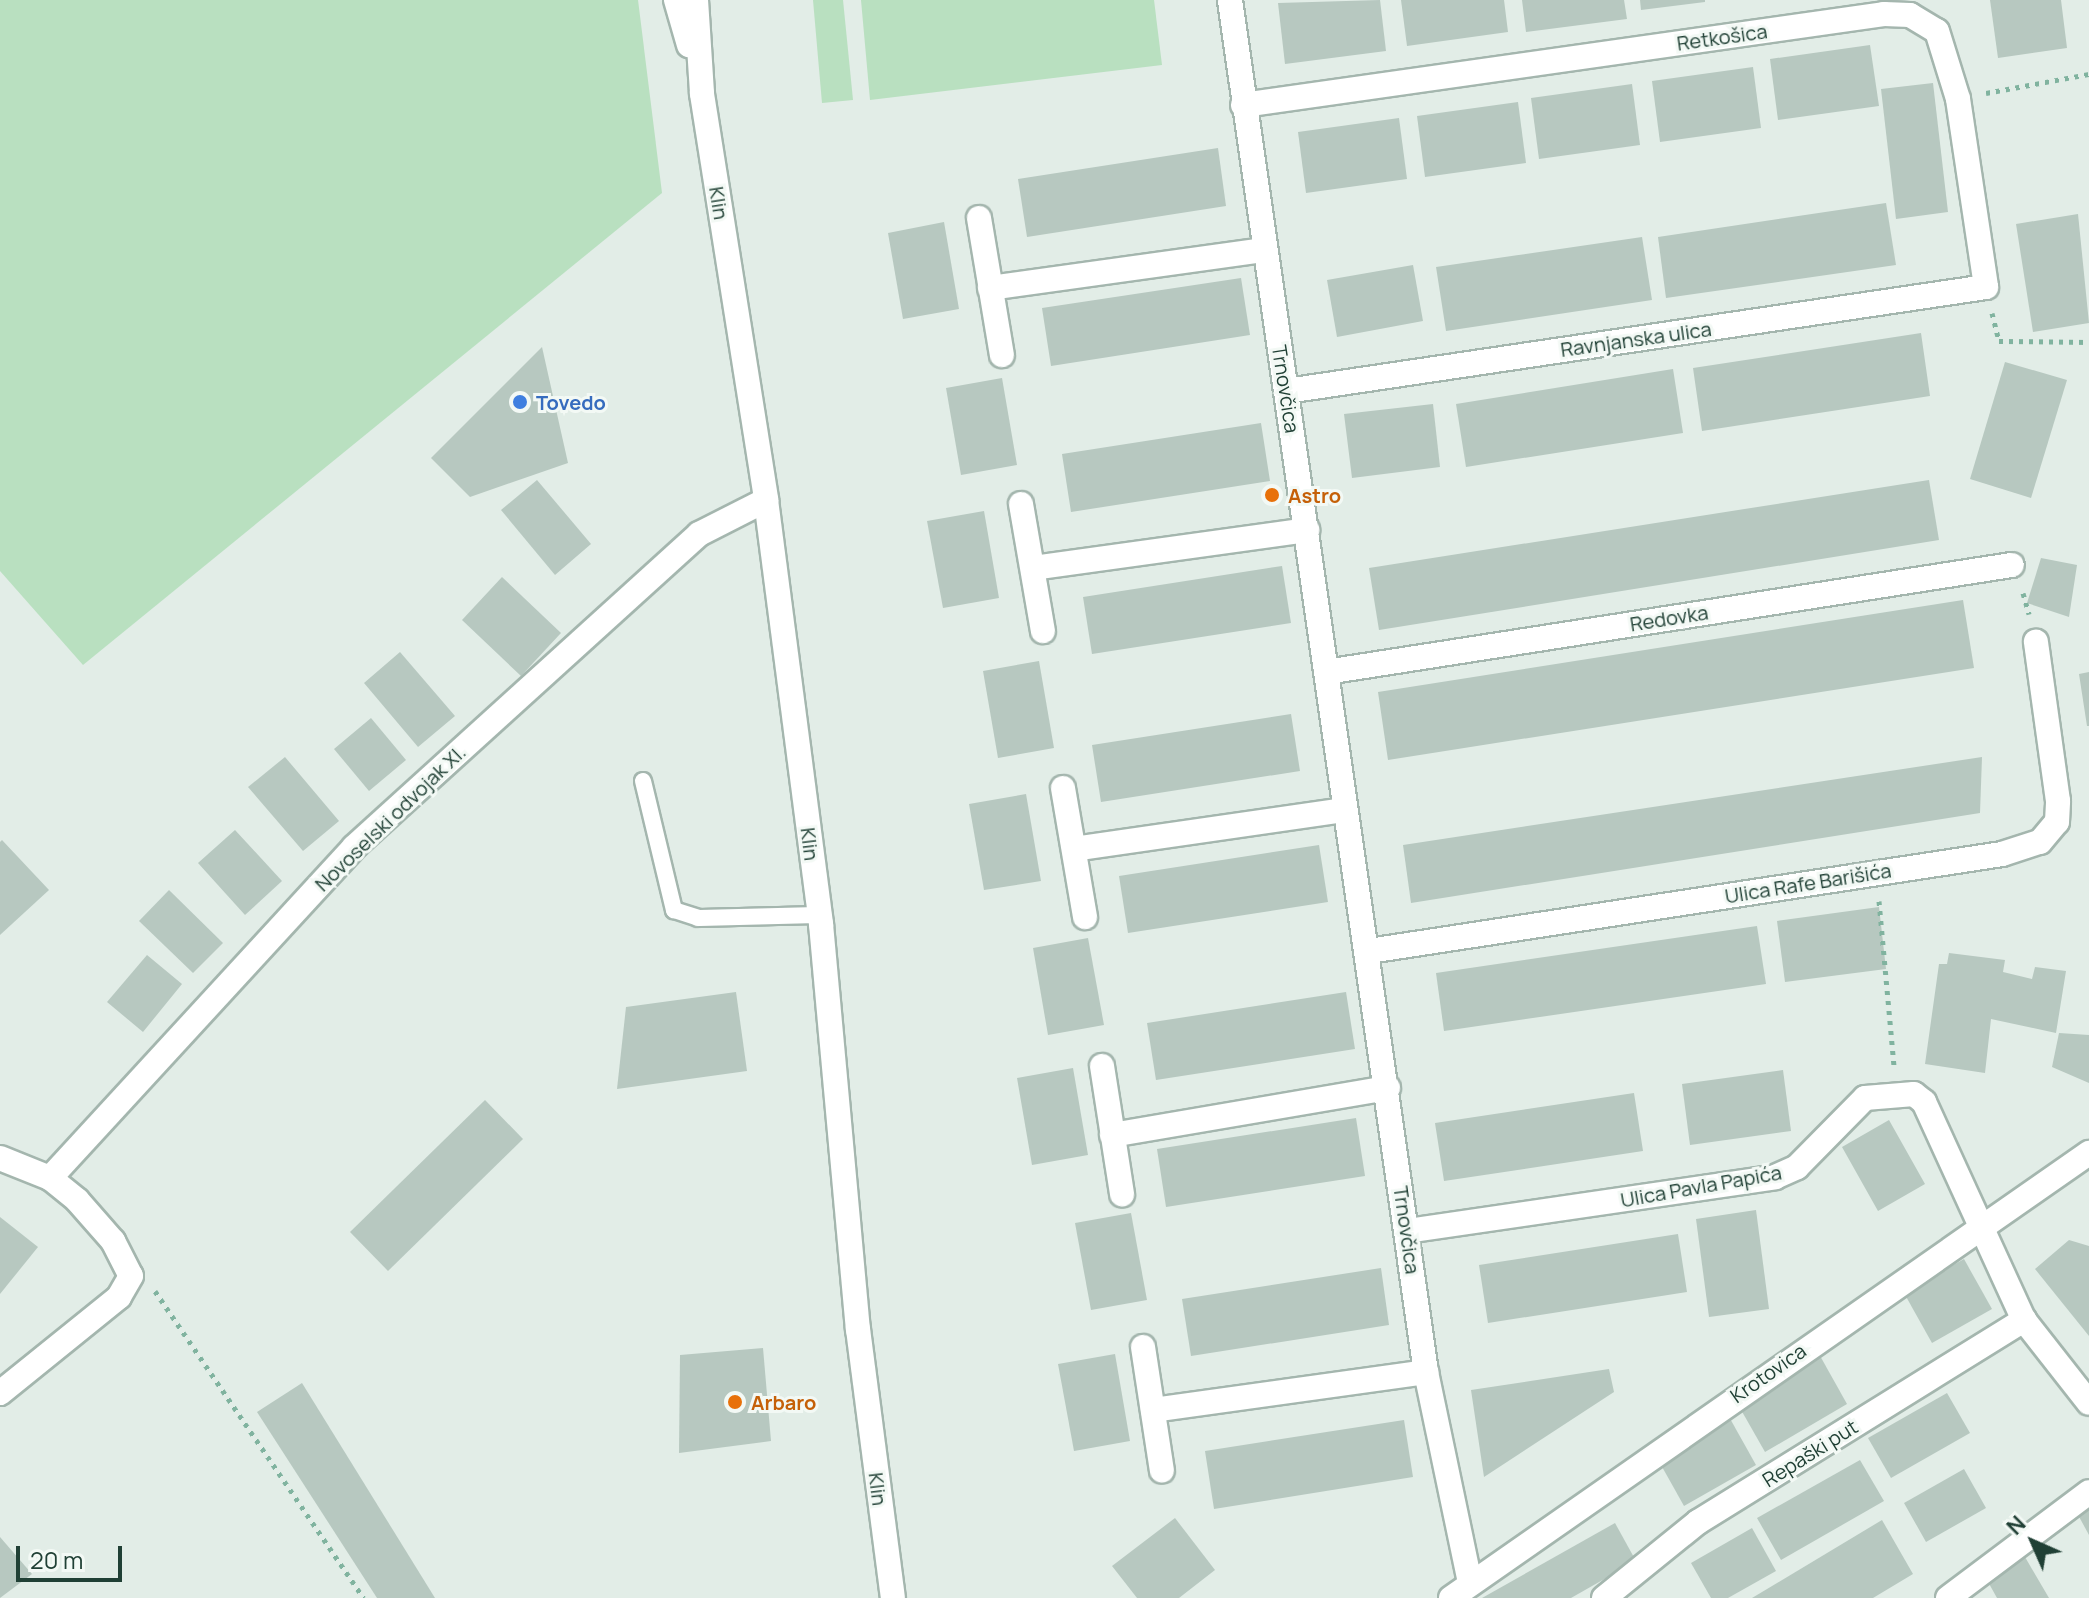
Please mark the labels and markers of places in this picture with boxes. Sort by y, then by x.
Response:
place label: Tovedo [536,390,606,414]
marker: Tovedo [511,393,529,411]
place label: Astro [1288,483,1341,507]
marker: Astro [1263,486,1281,504]
place label: Arbaro [751,1390,816,1414]
marker: Arbaro [726,1393,744,1411]

